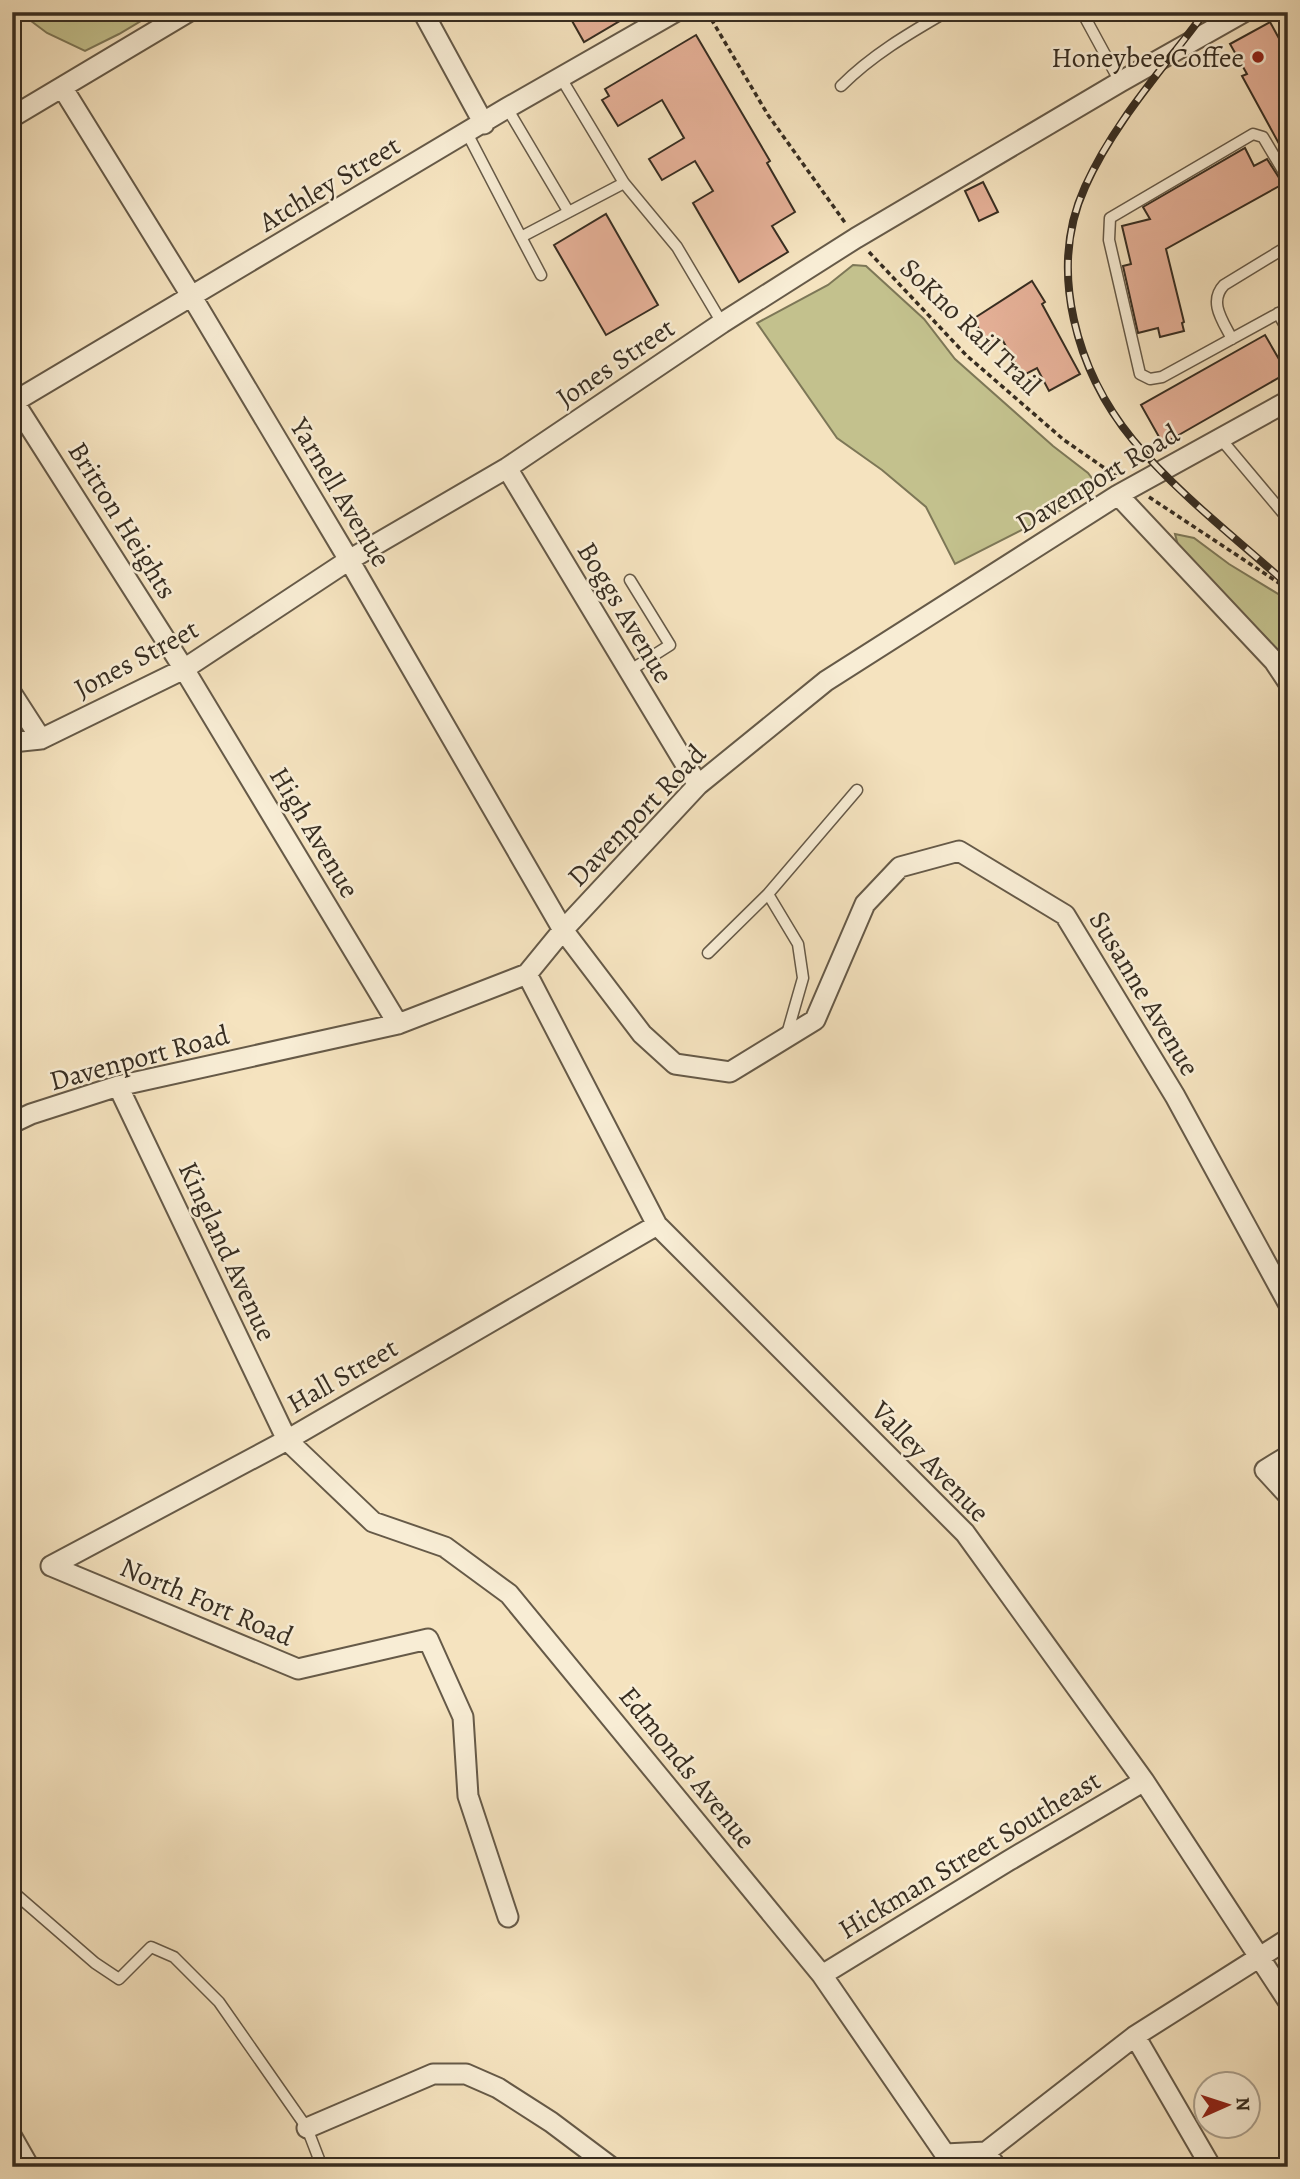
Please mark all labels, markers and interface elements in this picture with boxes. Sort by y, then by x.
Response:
place label: Honeybee Coffee [1051,39,1244,77]
marker: Honeybee Coffee [1250,49,1266,65]
street label: Atchley Street [251,127,407,242]
street label: SoKno Rail Trail [891,250,1049,404]
street label: Jones Street [549,309,682,416]
street label: Yarnell Avenue [280,410,400,574]
street label: Davenport Road [1009,415,1187,543]
street label: Britton Heights [59,435,186,606]
street label: Boggs Avenue [568,535,682,690]
street label: Jones Street [68,610,205,707]
street label: Davenport Road [559,735,715,895]
street label: High Avenue [260,760,368,905]
street label: Susanne Avenue [1080,904,1208,1083]
street label: Davenport Road [45,1015,234,1100]
street label: Kingland Avenue [169,1155,285,1347]
street label: Hall Street [280,1329,405,1423]
street label: Valley Avenue [862,1392,998,1531]
street label: North Fort Road [114,1548,300,1656]
street label: Edmonds Avenue [610,1678,765,1857]
street label: Hickman Street Southeast [831,1761,1108,1948]
north arrow [1192,2070,1262,2140]
text: N [1230,2097,1256,2112]

